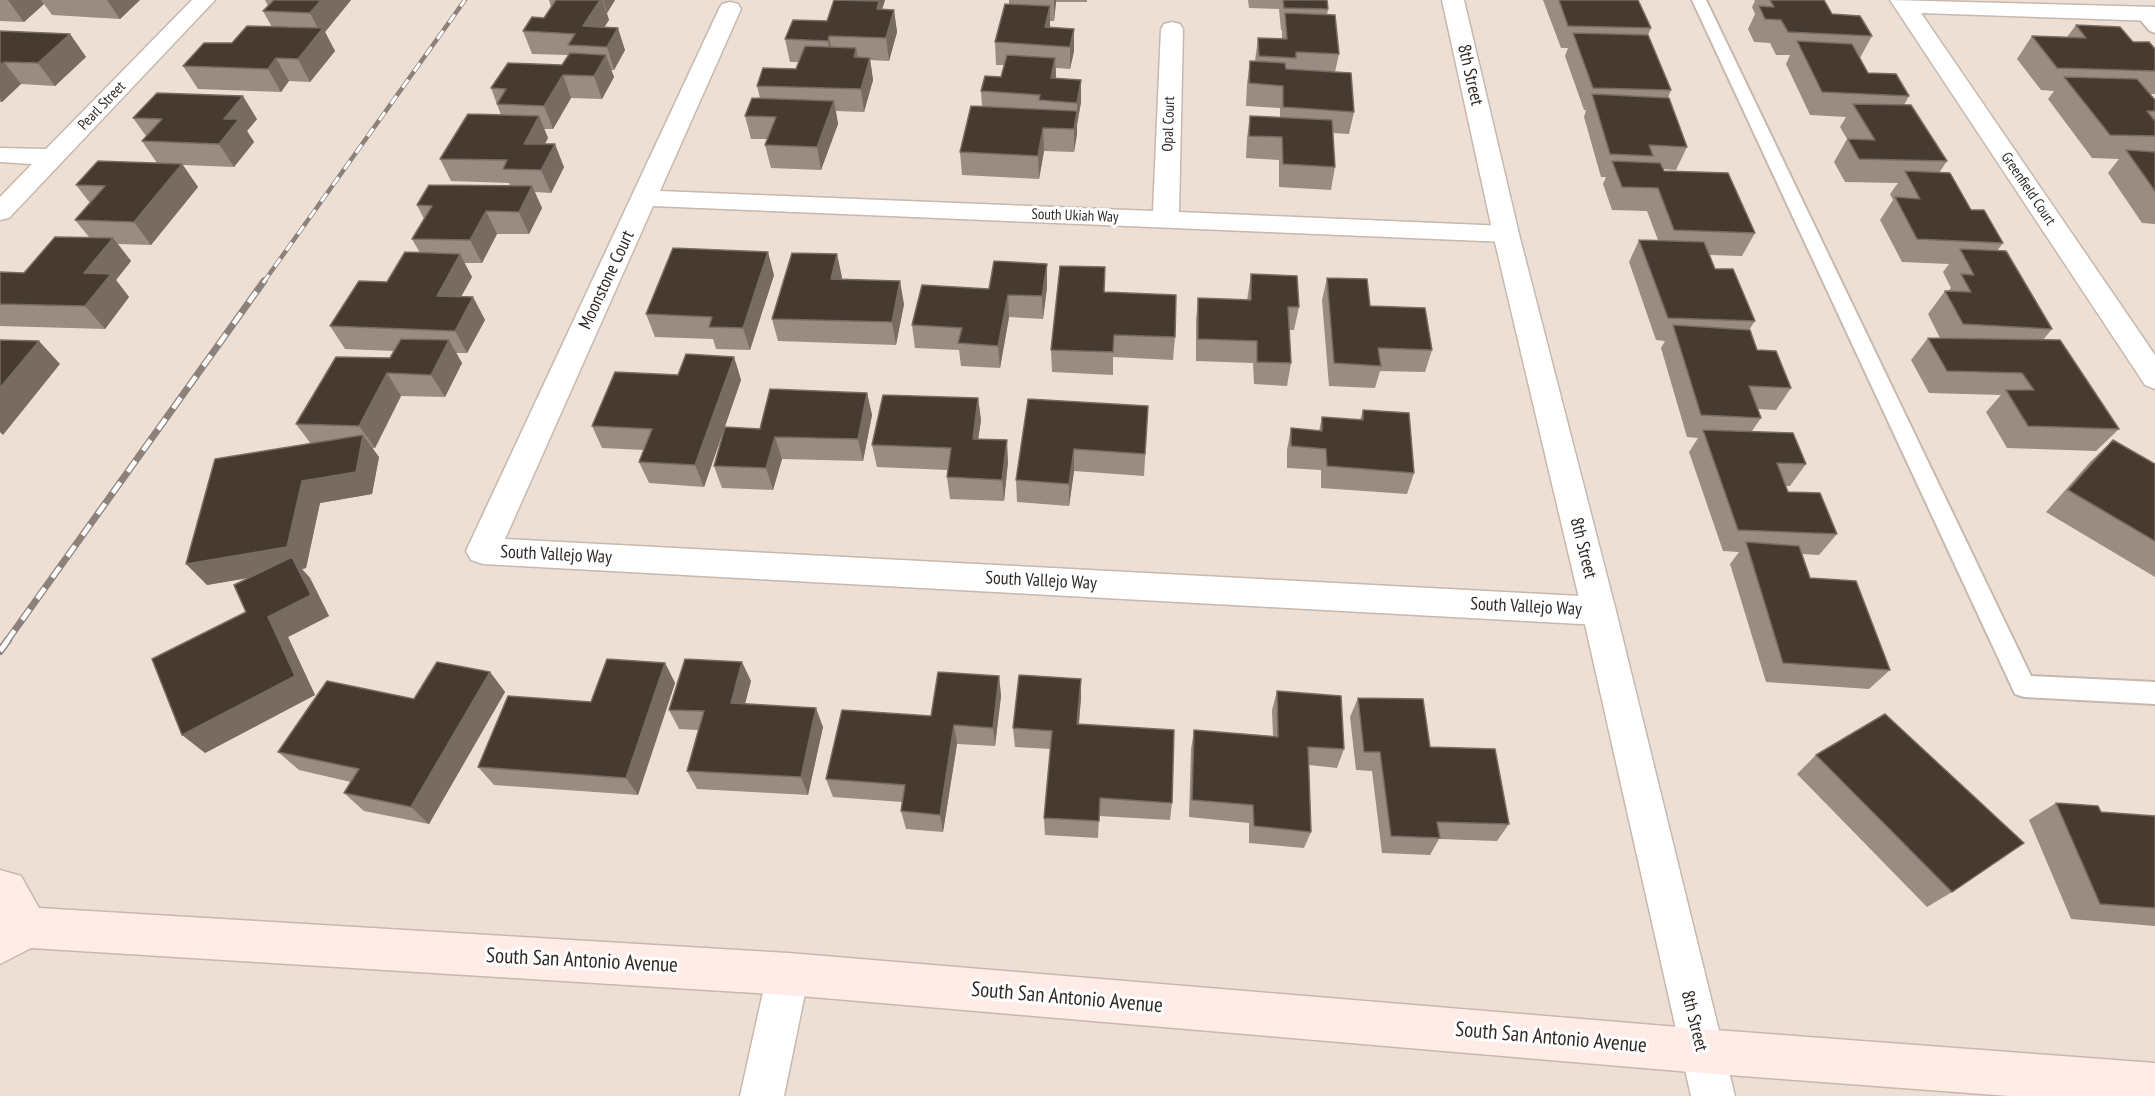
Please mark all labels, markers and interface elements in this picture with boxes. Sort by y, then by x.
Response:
street label: 8th Street [1452,42,1488,108]
street label: Pearl Street [75,78,129,134]
street label: Opal Court [1159,96,1179,152]
street label: Greenfield Court [1997,149,2059,229]
street label: South Ukiah Way [1031,205,1119,227]
street label: Moonstone Court [575,227,639,333]
street label: 8th Street [1565,515,1601,581]
street label: South Vallejo Way [500,541,612,569]
street label: South Vallejo Way [985,567,1097,595]
street label: South Vallejo Way [1470,593,1582,621]
street label: South San Antonio Avenue [486,943,678,979]
street label: South San Antonio Avenue [970,977,1164,1019]
street label: 8th Street [1676,988,1712,1054]
street label: South San Antonio Avenue [1454,1017,1648,1059]

